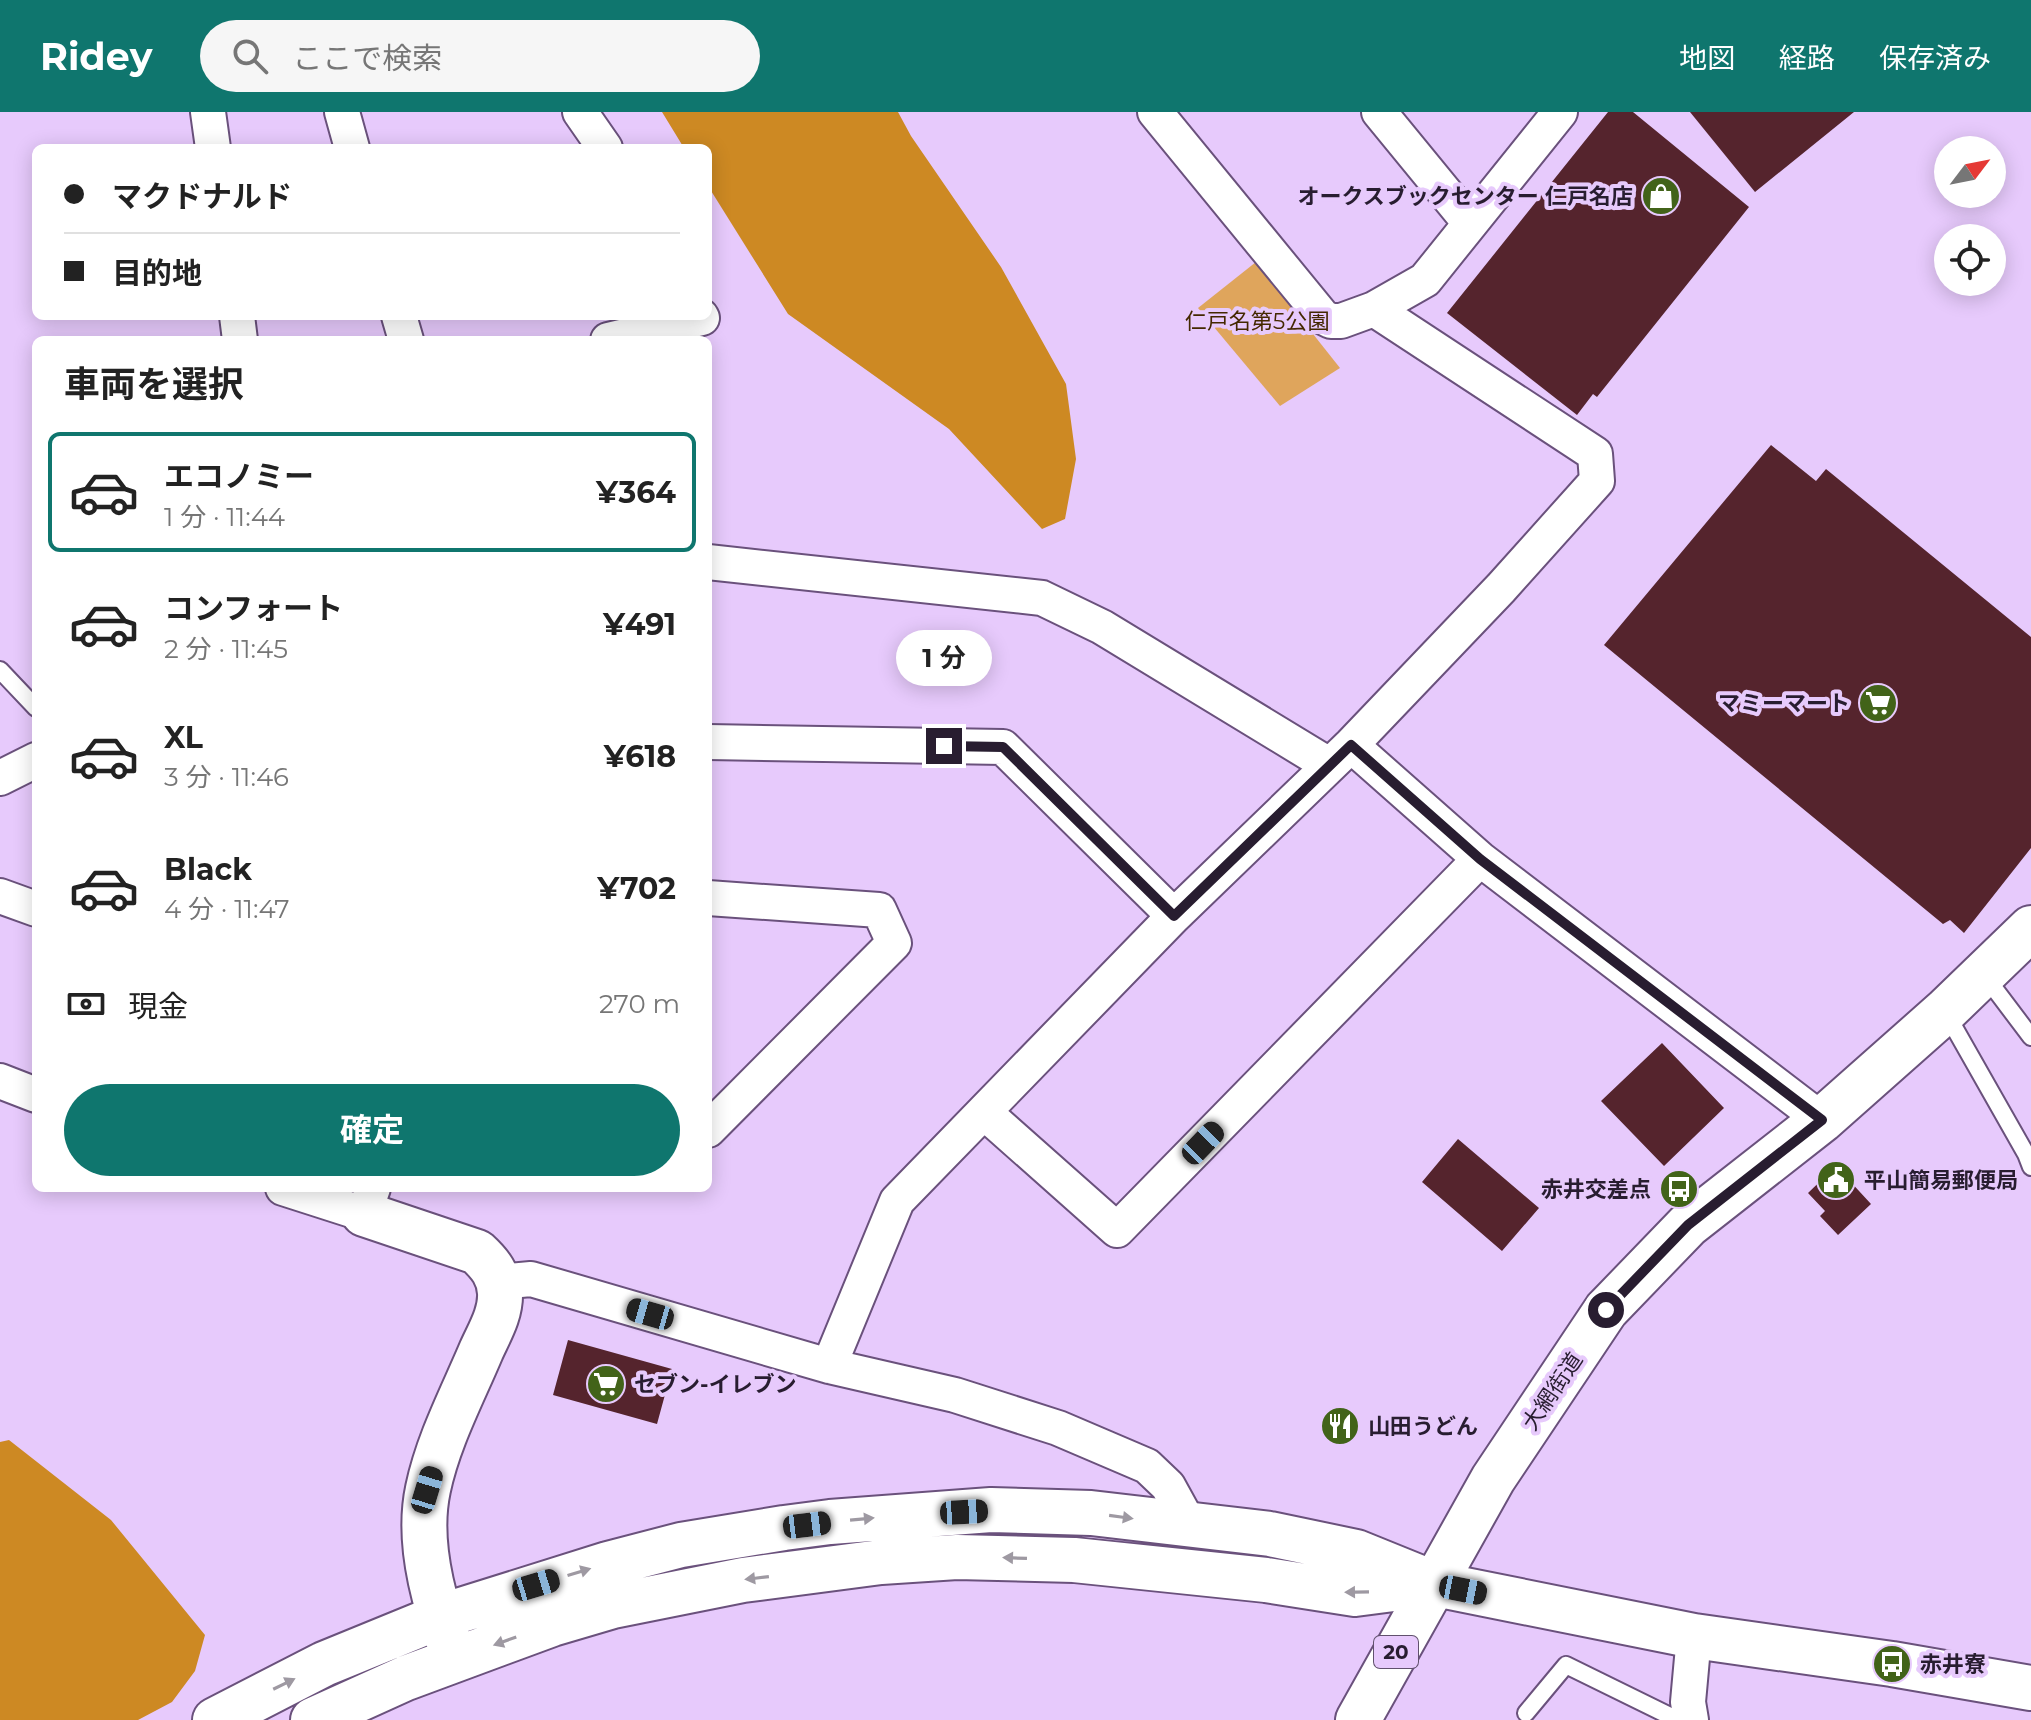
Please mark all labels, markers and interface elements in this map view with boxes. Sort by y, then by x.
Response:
search box [200,20,760,92]
text: Ridey [40,33,152,80]
icon: search [228,34,272,78]
text: ここで検索 [292,40,442,77]
text: 地図 [1679,41,1735,75]
text: 経路 [1779,41,1835,75]
text: 保存済み [1879,41,1991,75]
north arrow [1934,136,2006,208]
map controls [1934,136,2006,296]
shop icon: オークスブックセンター 仁戸名店 [1640,175,1682,217]
text: マクドナルド [112,178,292,215]
place label: オークスブックセンター 仁戸名店 [1297,183,1633,210]
button: locate [1934,224,2006,296]
text: 目的地 [112,255,202,292]
park label: 仁戸名第5公園 [1185,308,1329,335]
text: 車両を選択 [64,362,244,406]
icon: car [68,456,140,528]
text: エコノミー [164,458,314,495]
text: ¥364 [596,474,676,511]
text: 1 分 · 11:44 [164,501,285,533]
icon: car [68,588,140,660]
text: コンフォート [164,590,343,627]
text: ¥491 [603,606,676,643]
callout: 1 分 [896,630,992,686]
text: 2 分 · 11:45 [164,633,288,665]
text: 1 分 [922,642,966,674]
supermarket icon: マミーマート [1857,682,1899,724]
place label: マミーマート [1718,690,1850,717]
text: XL [164,719,203,756]
icon: car [68,720,140,792]
route end [926,728,962,764]
text: ¥618 [604,738,676,775]
text: 3 分 · 11:46 [164,761,289,793]
text: Black [164,851,252,888]
icon: car [68,852,140,924]
text: ¥702 [597,870,676,907]
text: 4 分 · 11:47 [164,893,290,925]
icon: cash [64,982,108,1026]
text: 現金 [128,988,188,1025]
text: 270 m [599,988,680,1020]
button: 確定 [64,1084,680,1176]
car [1178,1117,1228,1169]
public building icon: 平山簡易郵便局 [1815,1159,1857,1201]
place label: 平山簡易郵便局 [1864,1167,2018,1194]
bus stop icon: 赤井交差点 [1658,1168,1700,1210]
place label: 赤井交差点 [1541,1176,1651,1203]
route start [1588,1292,1624,1328]
car [624,1296,676,1332]
street label: 大網街道 [1517,1347,1588,1435]
supermarket icon: セブン-イレブン [585,1363,627,1405]
place label: セブン-イレブン [634,1371,797,1398]
restaurant icon: 山田うどん [1319,1405,1361,1447]
place label: 山田うどん [1368,1413,1478,1440]
car [409,1464,445,1516]
car [939,1499,989,1525]
car [782,1510,832,1540]
one-way arrow [1109,1511,1134,1524]
one-way arrow [850,1513,875,1526]
one-way arrow [1002,1552,1027,1565]
one-way arrow [568,1565,592,1578]
car [510,1567,562,1603]
one-way arrow [744,1572,769,1585]
car [1437,1574,1489,1606]
one-way arrow [1344,1586,1369,1599]
one-way arrow [493,1636,517,1648]
road number: 20 [1374,1636,1418,1668]
bus stop icon: 赤井寮 [1871,1643,1913,1685]
place label: 赤井寮 [1920,1651,1986,1678]
one-way arrow [273,1677,296,1690]

